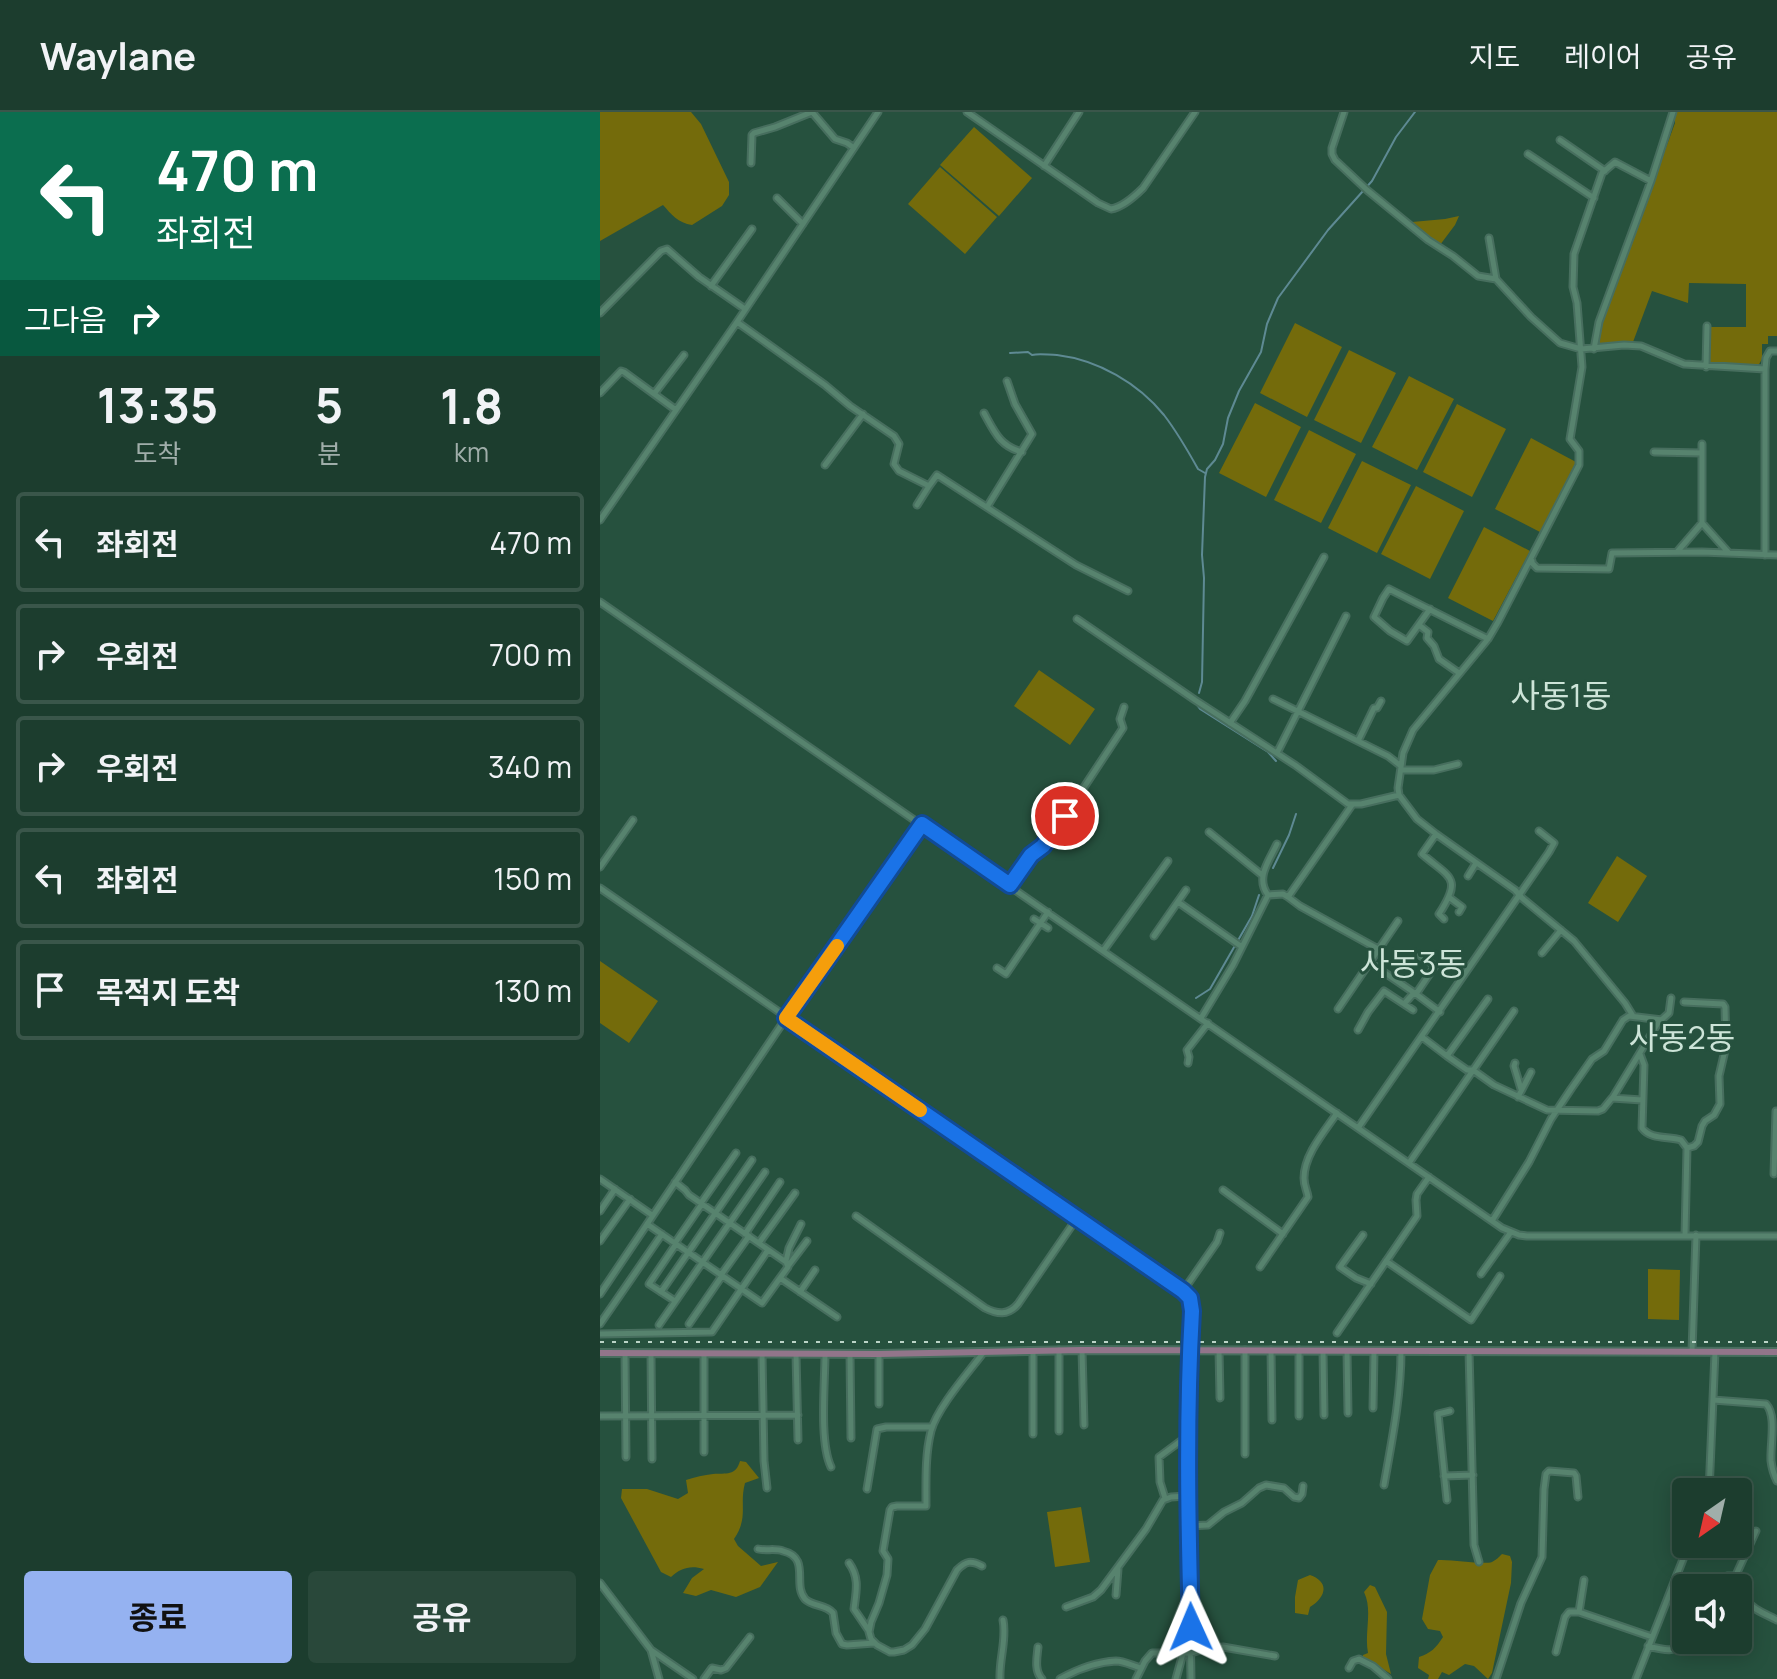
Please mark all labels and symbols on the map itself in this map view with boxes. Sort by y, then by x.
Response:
district label: 사동1동 [1511,673,1611,717]
pin [1031,782,1099,850]
district label: 사동3동 [1360,941,1466,985]
district label: 사동2동 [1629,1015,1735,1059]
north arrow [1672,1478,1752,1558]
position arrow [1149,1585,1233,1669]

